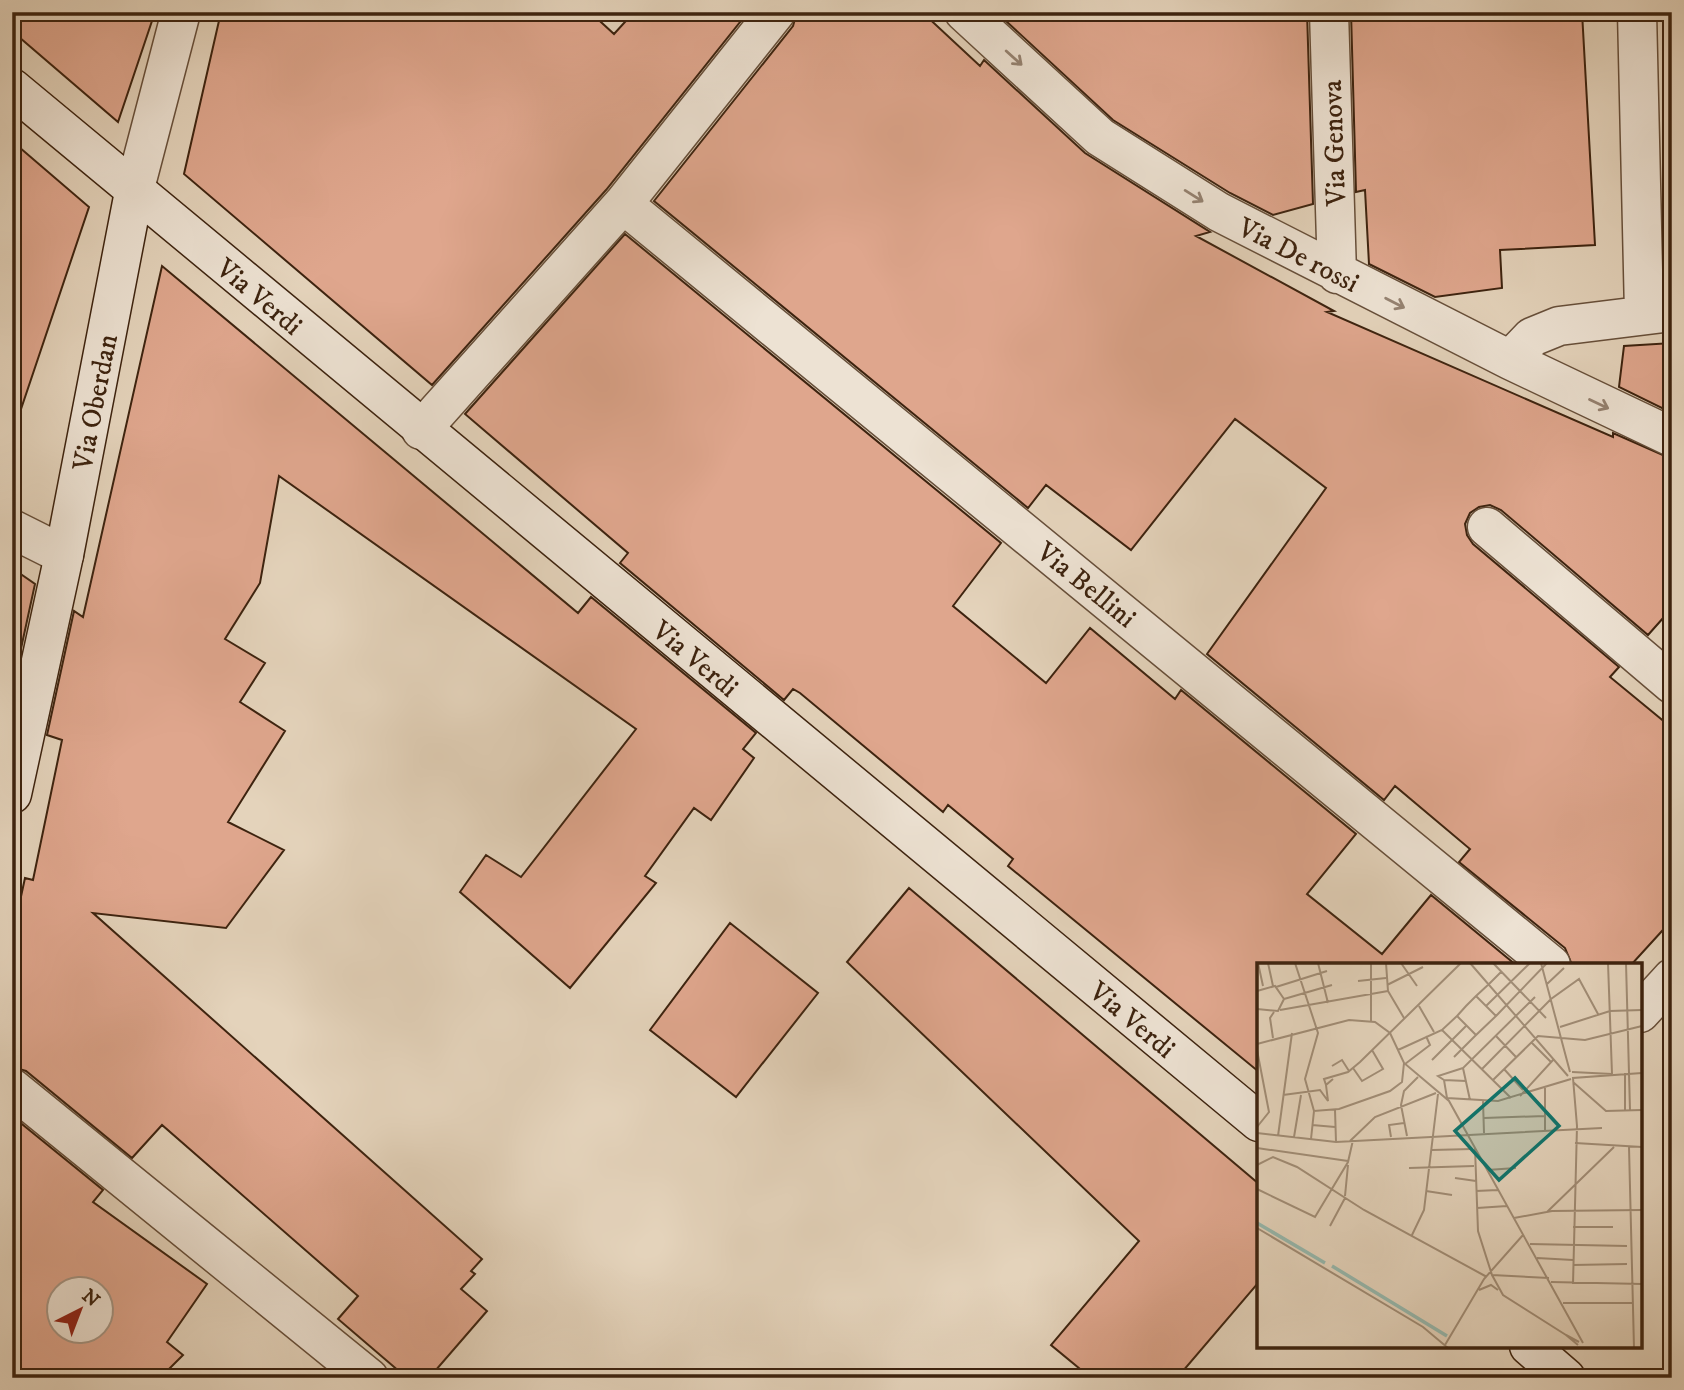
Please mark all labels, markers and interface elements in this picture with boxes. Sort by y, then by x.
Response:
one-way arrow [1005,50,1022,67]
street label: Via Genova [1315,79,1354,208]
one-way arrow [1184,189,1203,204]
street label: Via De rossi [1231,210,1365,301]
street label: Via Verdi [208,250,309,343]
one-way arrow [1384,296,1405,310]
street label: Via Oberdan [65,331,126,474]
one-way arrow [1588,398,1609,411]
street label: Via Bellini [1028,534,1143,636]
street label: Via Verdi [644,612,745,705]
inset map [1257,963,1642,1348]
street label: Via Verdi [1081,973,1182,1066]
north arrow [46,1274,116,1344]
text: N [77,1285,104,1313]

